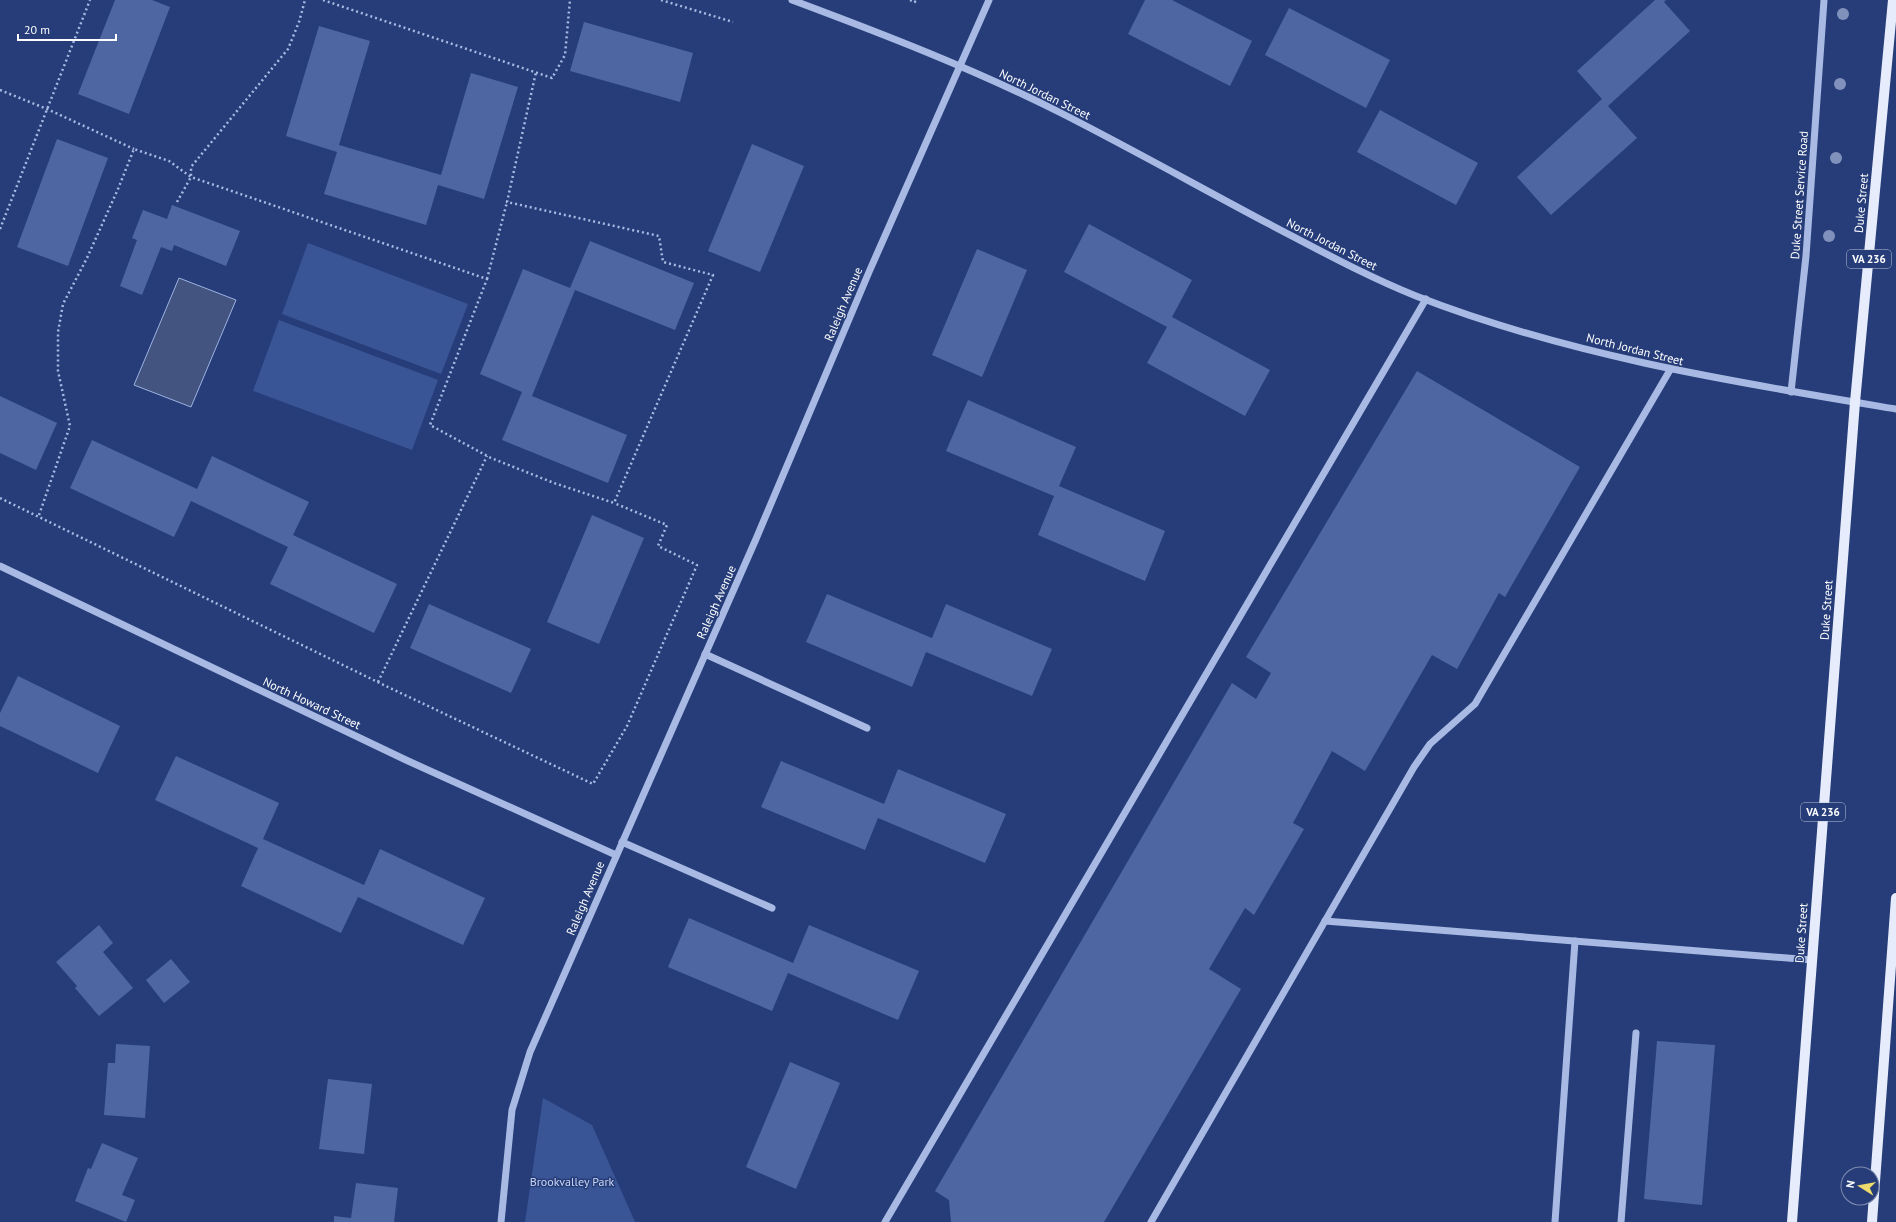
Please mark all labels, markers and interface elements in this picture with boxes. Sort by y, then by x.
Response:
scale bar [18,16,116,42]
text: 20 m [24,22,50,37]
street label: North Jordan Street [997,65,1093,123]
street label: Duke Street Service Road [1787,130,1811,260]
street label: Duke Street [1851,173,1871,233]
street label: North Jordan Street [1284,215,1380,273]
road number: VA 236 [1847,250,1891,268]
street label: Raleigh Avenue [821,265,865,343]
street label: North Jordan Street [1585,330,1685,368]
street label: Raleigh Avenue [693,563,739,641]
street label: Duke Street [1816,580,1836,640]
street label: North Howard Street [261,674,363,732]
road number: VA 236 [1801,803,1845,821]
street label: Raleigh Avenue [563,859,607,937]
street label: Duke Street [1791,903,1811,963]
north arrow [1840,1166,1880,1206]
park label: Brookvalley Park [530,1174,615,1189]
text: N [1843,1179,1858,1189]

